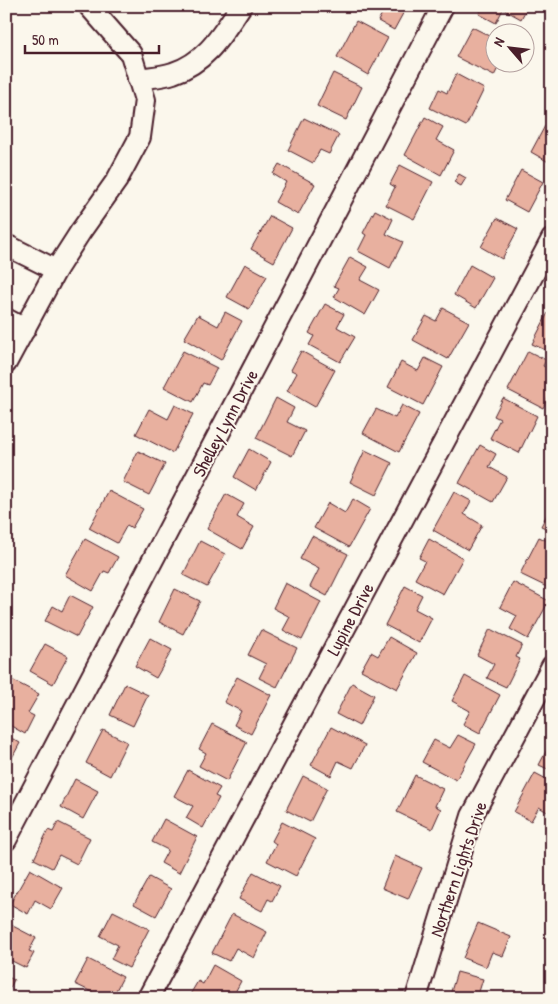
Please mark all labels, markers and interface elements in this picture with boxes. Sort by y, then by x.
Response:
scale bar [25,22,159,54]
north arrow [486,22,536,72]
text: 50 m [32,29,59,50]
text: N [488,33,508,49]
street label: Shelley Lynn Drive [186,365,264,481]
street label: Lupine Drive [320,578,380,660]
street label: Northern Lights Drive [423,798,493,940]

